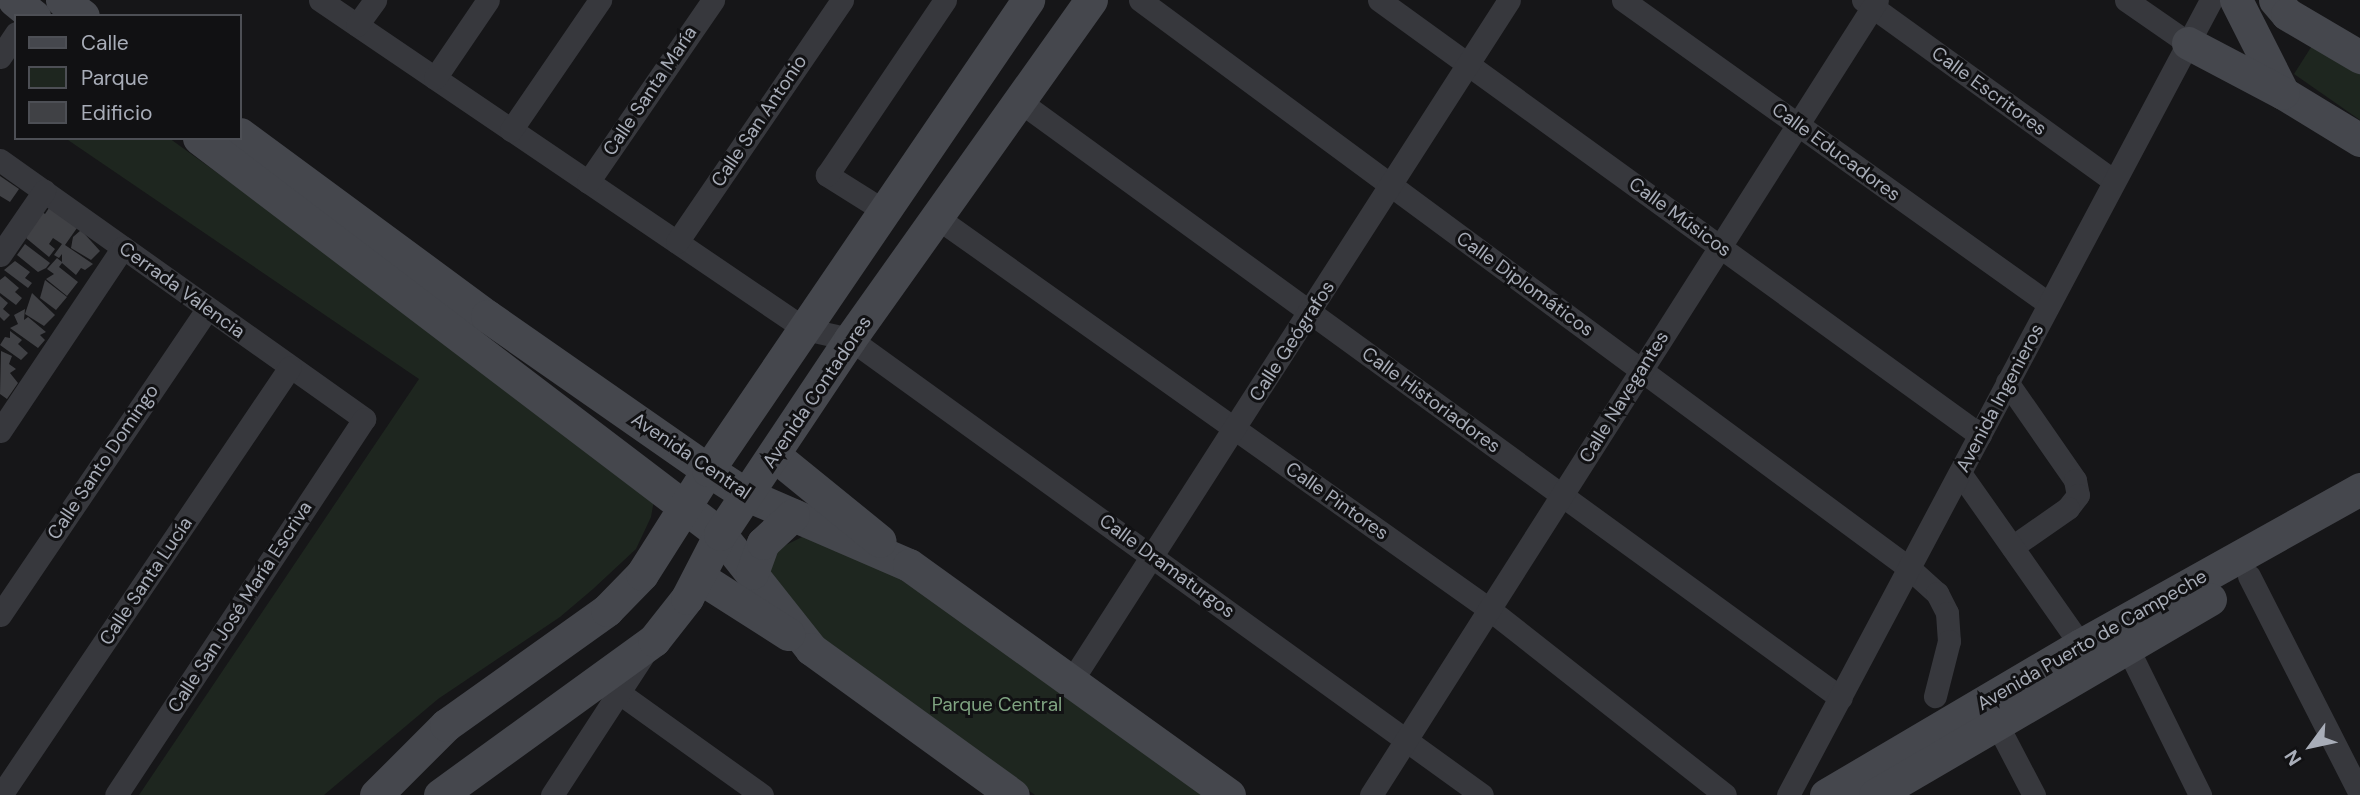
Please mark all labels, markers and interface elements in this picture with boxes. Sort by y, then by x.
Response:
legend [14,14,242,140]
street label: Calle Santa María [598,22,702,160]
text: Calle [81,29,129,57]
street label: Calle Escritores [1927,42,2051,140]
street label: Calle San Antonio [706,51,812,191]
text: Parque [81,64,149,92]
street label: Calle Educadores [1767,98,1905,206]
text: Edificio [81,99,152,127]
street label: Calle Músicos [1624,172,1736,262]
street label: Calle Diplomáticos [1452,227,1598,341]
street label: Cerrada Valencia [115,237,249,343]
street label: Calle Geógrafos [1245,276,1339,406]
street label: Avenida Contadores [758,312,876,472]
street label: Avenida Ingenieros [1951,320,2049,476]
street label: Calle Navegantes [1574,327,1674,467]
street label: Calle Historiadores [1357,342,1505,458]
street label: Calle Santo Domingo [43,380,163,544]
street label: Avenida Central [627,408,755,504]
street label: Calle Pintores [1281,457,1393,545]
street label: Calle San José María Escriva [163,497,317,717]
street label: Calle Dramaturgos [1095,509,1239,623]
street label: Calle Santa Lucía [95,513,197,649]
street label: Avenida Puerto de Campeche [1973,565,2211,715]
park label: Parque Central [932,694,1062,716]
north arrow [2276,711,2346,781]
text: N [2279,745,2307,770]

